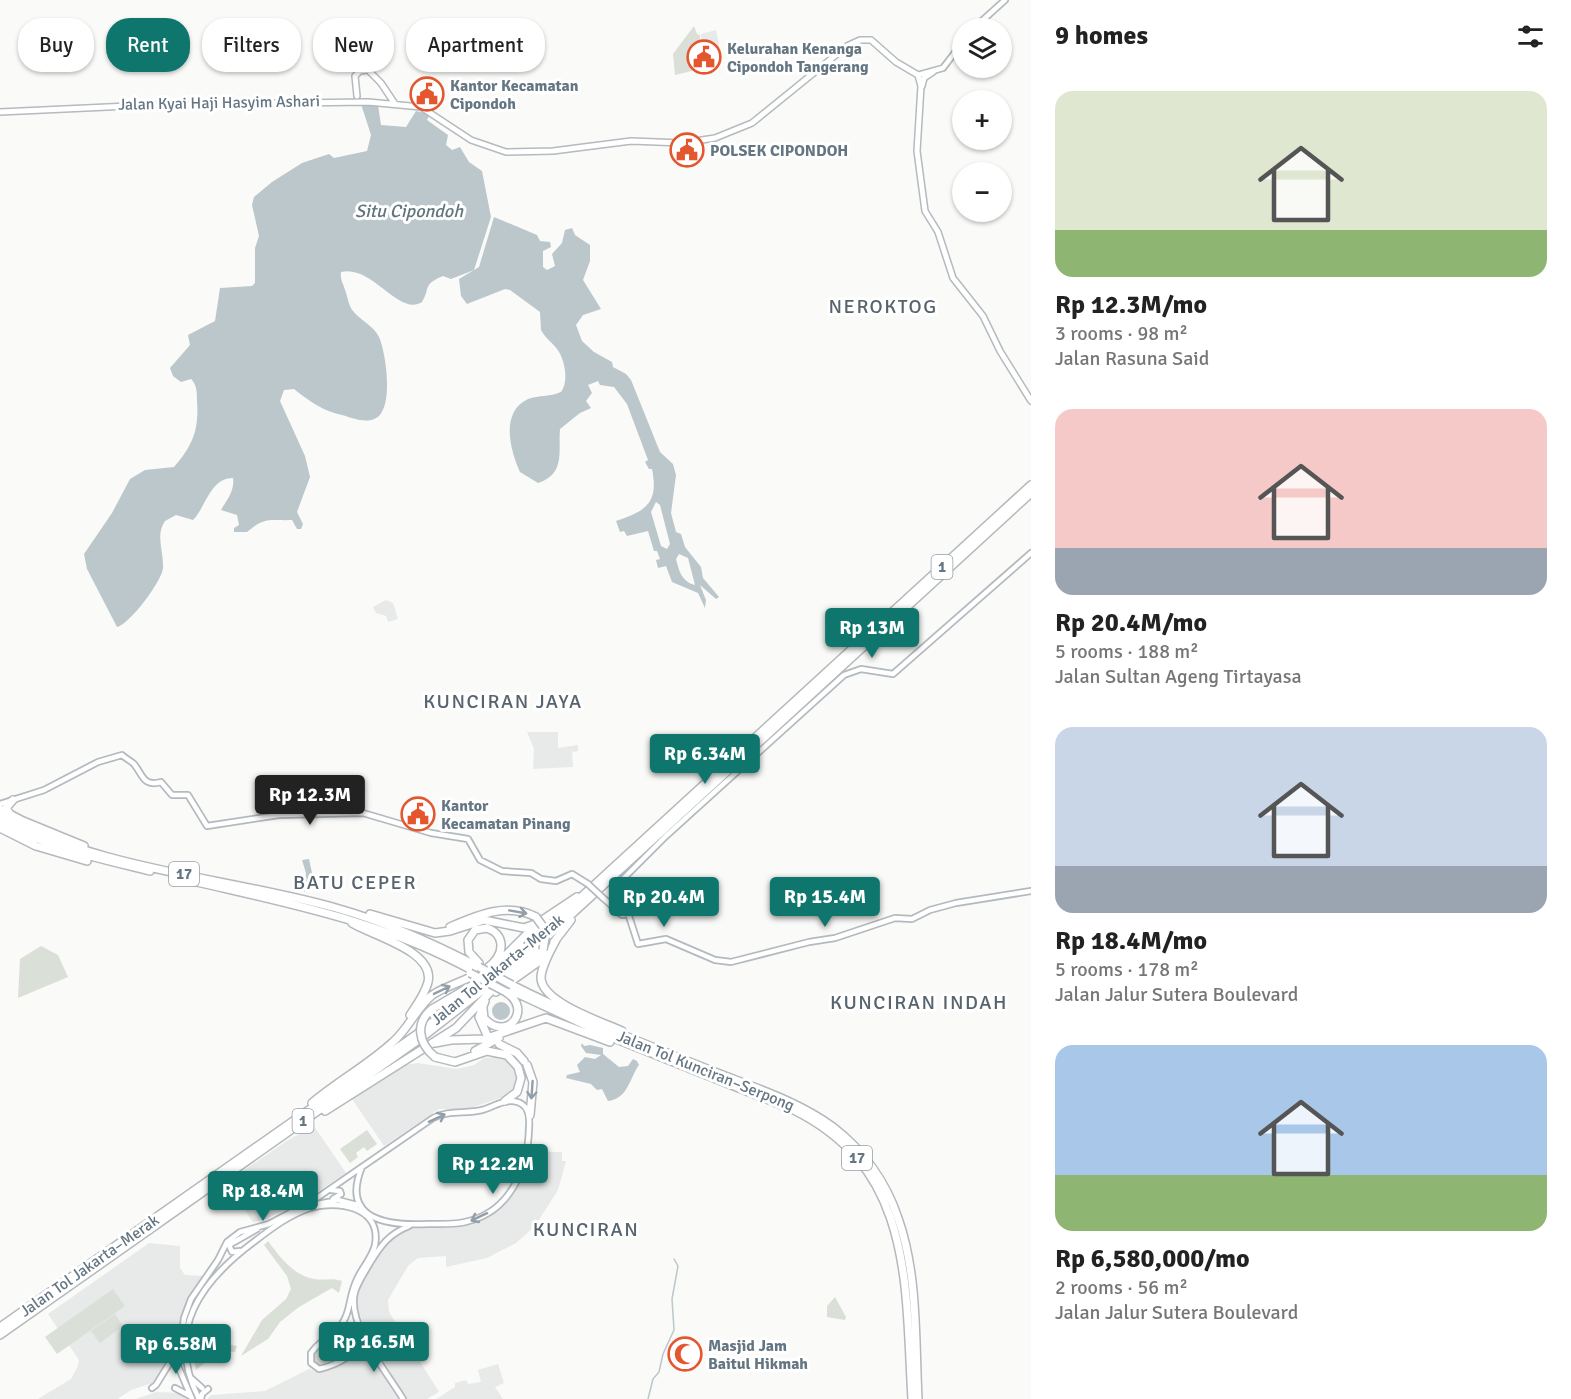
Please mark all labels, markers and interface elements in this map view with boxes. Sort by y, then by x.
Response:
chip: Buy [18,18,94,72]
chip: Rent [106,18,190,72]
chip: Filters [202,18,301,72]
chip: New [313,18,394,72]
chip: Apartment [406,18,545,72]
map controls [952,18,1012,222]
button: layers [952,18,1012,78]
text: 9 homes [1055,20,1148,52]
icon: filters [1514,20,1547,53]
public building icon: Kelurahan Kenanga Cipondoh Tangerang [686,39,722,75]
place label: Kelurahan Kenanga Cipondoh Tangerang [727,39,869,77]
public building icon: Kantor Kecamatan Cipondoh [409,76,445,112]
place label: Kantor Kecamatan Cipondoh [450,76,579,114]
button: + [952,90,1012,150]
street label: Jalan Kyai Haji Hasyim Ashari [118,91,320,115]
icon: home [1247,130,1355,238]
public building icon: POLSEK CIPONDOH [669,132,705,168]
place label: POLSEK CIPONDOH [710,141,848,161]
button: − [952,162,1012,222]
water label: Situ Cipondoh [355,200,464,222]
text: Rp 12.3M/mo [1055,289,1207,321]
district label: NEROKTOG [829,294,938,319]
text: 3 rooms · 98 m² [1055,321,1188,346]
text: Jalan Rasuna Said [1055,346,1209,371]
icon: home [1247,448,1355,556]
road number: 1 [932,555,952,579]
text: Rp 20.4M/mo [1055,607,1207,639]
pin: Rp 13M [823,608,921,659]
text: Rp 13M [839,615,905,640]
text: 5 rooms · 188 m² [1055,639,1199,664]
text: Jalan Sultan Ageng Tirtayasa [1055,664,1302,689]
district label: KUNCIRAN JAYA [423,689,583,714]
pin: Rp 6.34M [643,734,767,785]
text: Rp 6.34M [664,741,746,766]
icon: home [1247,766,1355,874]
pin: Rp 12.3M [248,775,372,826]
text: Rp 12.3M [269,782,351,807]
public building icon: Kantor Kecamatan Pinang [400,796,436,832]
place label: Kantor Kecamatan Pinang [441,796,571,834]
road number: 17 [169,862,199,886]
district label: BATU CEPER [293,870,417,895]
pin: Rp 20.4M [602,877,726,928]
pin: Rp 15.4M [763,877,887,928]
text: Rp 20.4M [623,884,705,909]
text: Rp 15.4M [784,884,866,909]
one-way arrow [508,907,527,918]
street label: Jalan Tol Jakarta–Merak [427,910,568,1030]
text: Rp 18.4M/mo [1055,925,1207,957]
text: 5 rooms · 178 m² [1055,957,1199,982]
text: Jalan Jalur Sutera Boulevard [1055,982,1298,1007]
one-way arrow [433,983,451,995]
district label: KUNCIRAN INDAH [830,990,1008,1015]
street label: Jalan Tol Kunciran–Serpong [614,1026,797,1116]
one-way arrow [526,1079,537,1099]
icon: home [1247,1084,1355,1192]
road number: 1 [292,1109,314,1133]
one-way arrow [427,1112,445,1124]
pin: Rp 12.2M [431,1144,555,1195]
road number: 17 [842,1146,872,1170]
text: Rp 12.2M [452,1151,534,1176]
pin: Rp 18.4M [201,1171,325,1222]
text: Rp 18.4M [222,1178,304,1203]
street label: Jalan Tol Jakarta–Merak [16,1210,163,1321]
one-way arrow [470,1212,488,1223]
district label: KUNCIRAN [533,1217,639,1242]
text: Rp 6,580,000/mo [1055,1243,1249,1275]
text: 2 rooms · 56 m² [1055,1275,1188,1300]
text: Jalan Jalur Sutera Boulevard [1055,1300,1298,1325]
pin: Rp 16.5M [312,1322,436,1373]
pin: Rp 6.58M [114,1324,238,1375]
text: Rp 16.5M [333,1329,415,1354]
text: Rp 6.58M [135,1331,217,1356]
mosque icon: Masjid Jam Baitul Hikmah [667,1336,703,1372]
place label: Masjid Jam Baitul Hikmah [708,1336,808,1374]

